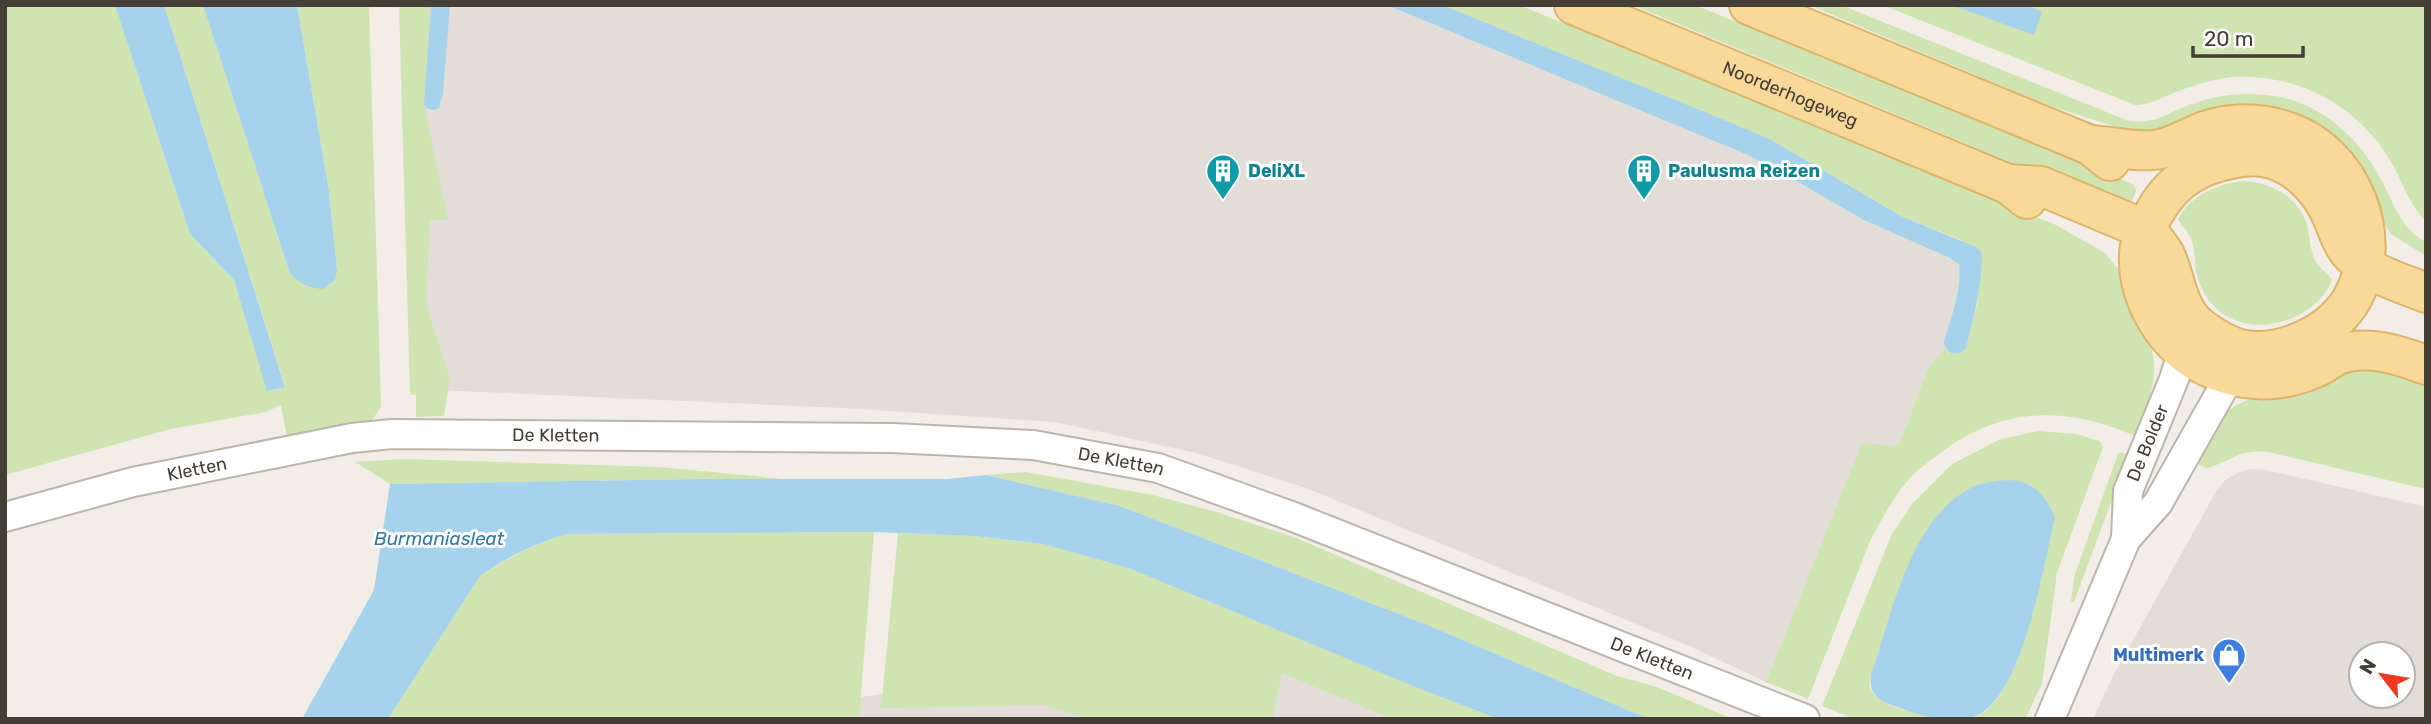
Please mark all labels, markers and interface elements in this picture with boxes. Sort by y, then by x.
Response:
scale bar [2193,14,2303,58]
text: 20 m [2204,26,2253,51]
street label: Noorderhogeweg [1719,57,1861,132]
building icon: DeliXL [1204,152,1242,201]
building icon: Paulusma Reizen [1625,152,1663,201]
place label: DeliXL [1248,160,1305,182]
place label: Paulusma Reizen [1668,160,1820,182]
street label: De Bolder [2122,401,2173,485]
street label: De Kletten [512,424,599,447]
street label: De Kletten [1076,442,1167,480]
street label: Kletten [165,452,229,486]
water label: Burmaniasleat [374,527,505,550]
street label: De Kletten [1607,632,1697,685]
shop icon: Multimerk [2210,636,2248,685]
north arrow [2347,640,2417,710]
place label: Multimerk [2113,644,2204,666]
text: N [2354,655,2381,678]

